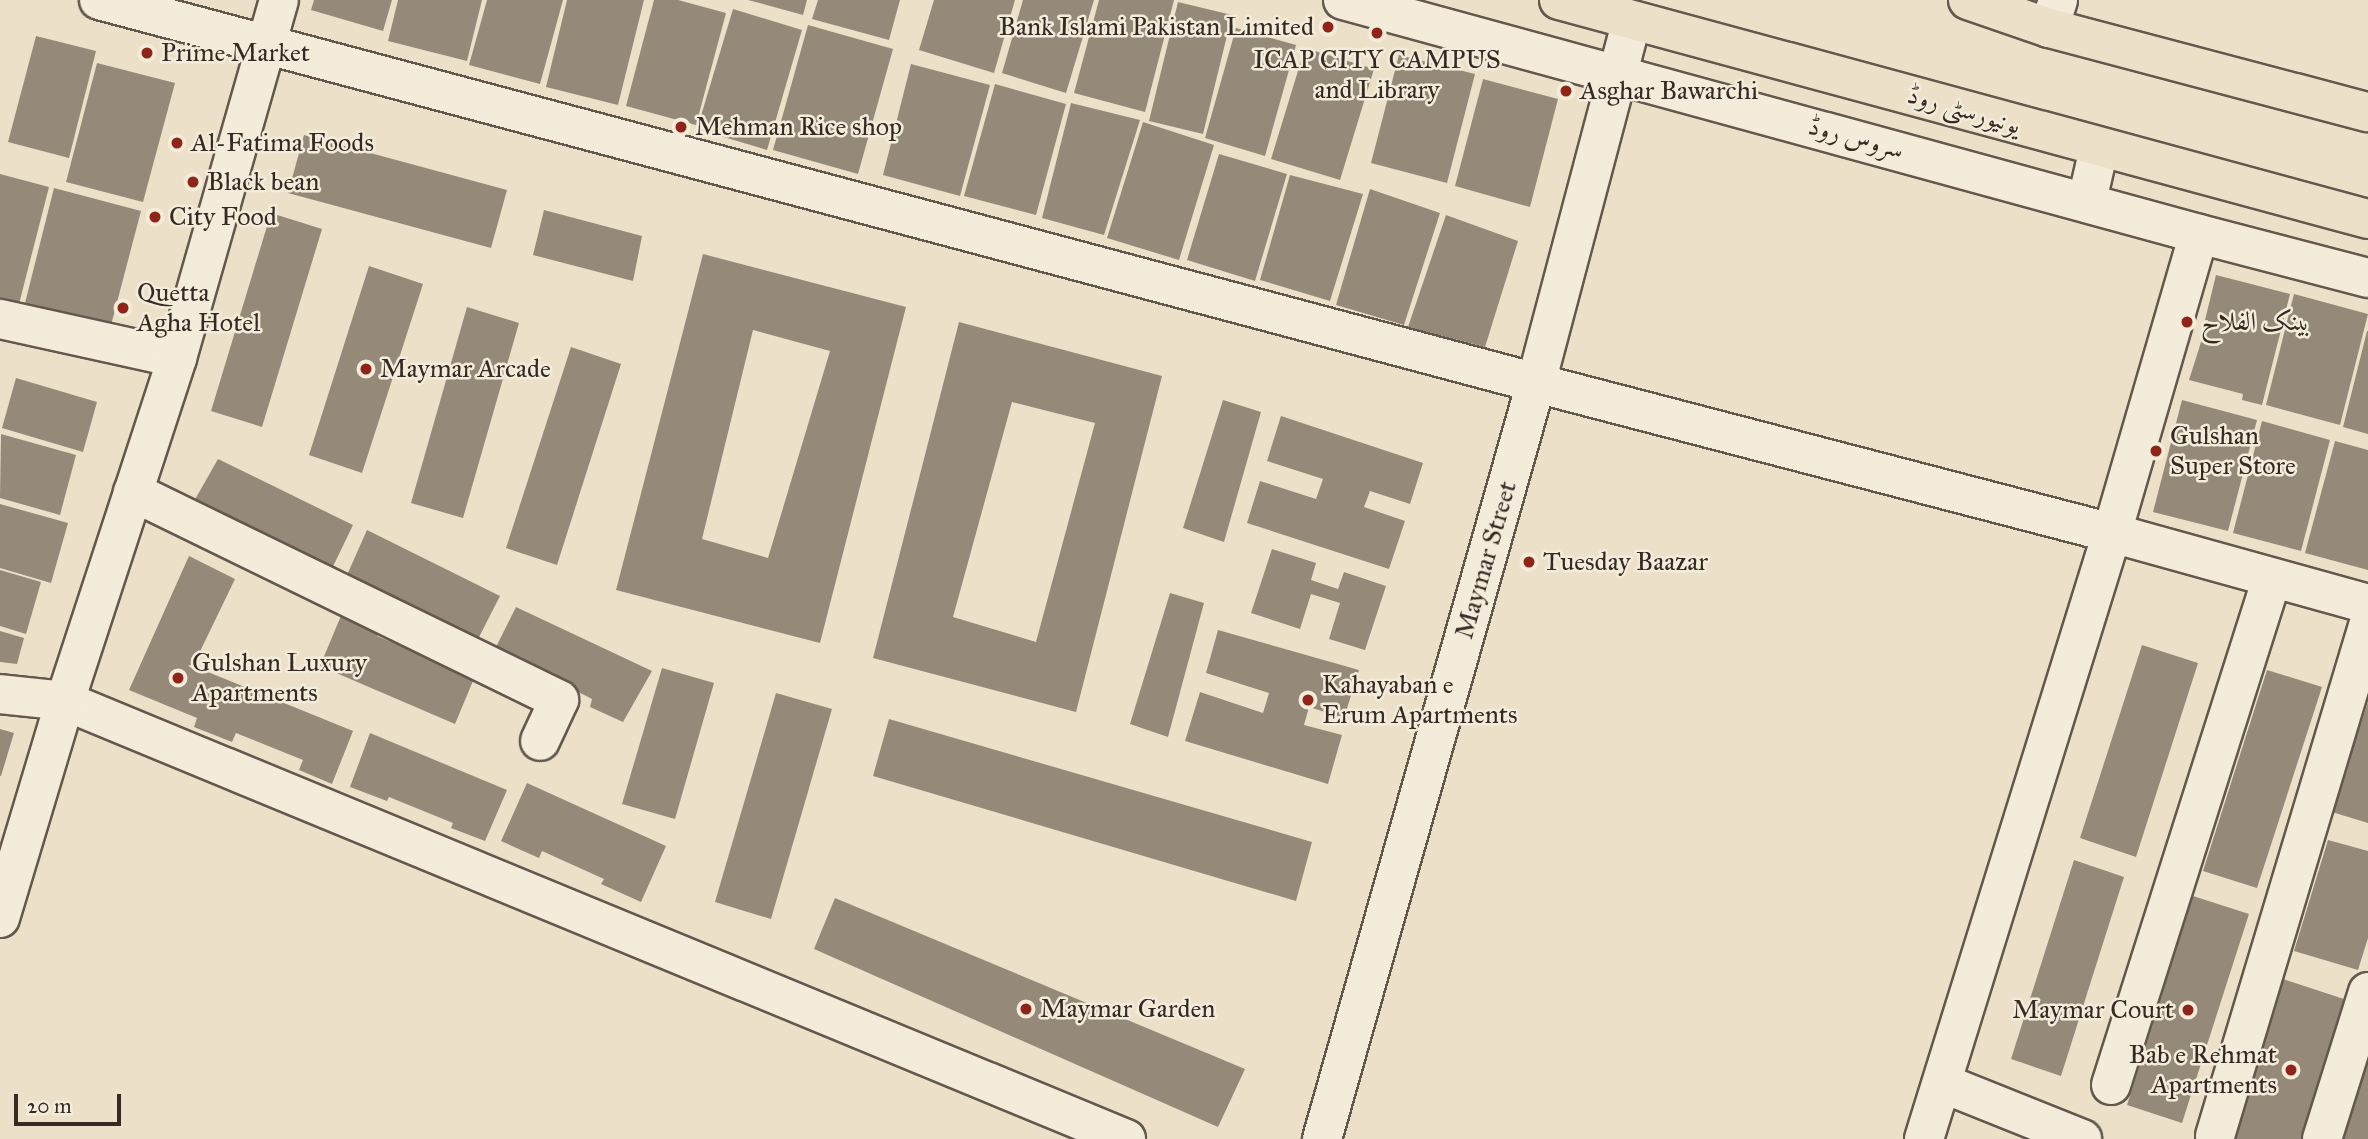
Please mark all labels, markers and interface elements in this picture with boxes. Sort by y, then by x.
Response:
place label: Bank Islami Pakistan Limited [999,11,1314,43]
marker: Bank Islami Pakistan Limited [1320,19,1336,35]
marker: ICAP CITY CAMPUS and Library [1369,25,1385,41]
place label: Prime Market [161,37,310,69]
place label: ICAP CITY CAMPUS and Library [1253,44,1501,106]
marker: Prime Market [139,45,155,61]
place label: Asghar Bawarchi [1580,75,1758,107]
street label: یونیورسٹی روڈ [1904,79,2024,141]
marker: Asghar Bawarchi [1558,83,1574,99]
street label: سروس روڈ [1805,110,1907,166]
place label: Mehman Rice shop [695,111,902,143]
marker: Mehman Rice shop [673,119,689,135]
place label: Al-Fatima Foods [191,127,374,159]
marker: Al-Fatima Foods [169,135,185,151]
place label: Black bean [207,166,319,198]
marker: Black bean [185,174,201,190]
place label: City Food [169,201,277,233]
marker: City Food [147,209,163,225]
place label: Quetta Agha Hotel [137,277,260,338]
marker: Quetta Agha Hotel [115,300,131,316]
place label: بینک الفلاح [2201,306,2310,338]
marker: بینک الفلاح [2179,314,2195,330]
place label: Maymar Arcade [380,353,551,385]
marker: Maymar Arcade [358,361,374,377]
place label: Gulshan Super Store [2170,420,2296,481]
marker: Gulshan Super Store [2148,443,2164,459]
street label: Maymar Street [1449,478,1523,642]
place label: Tuesday Baazar [1543,546,1708,578]
marker: Tuesday Baazar [1521,554,1537,570]
place label: Gulshan Luxury Apartments [192,647,367,708]
place label: Kahayaban e Erum Apartments [1322,669,1517,730]
marker: Gulshan Luxury Apartments [170,670,186,686]
marker: Kahayaban e Erum Apartments [1300,692,1316,708]
place label: Maymar Garden [1040,993,1215,1025]
place label: Maymar Court [2012,994,2174,1026]
marker: Maymar Garden [1018,1001,1034,1017]
marker: Maymar Court [2180,1002,2196,1018]
place label: Bab e Rehmat Apartments [2129,1039,2277,1100]
marker: Bab e Rehmat Apartments [2283,1062,2299,1078]
scale bar [18,1080,124,1124]
text: 20 m [27,1093,72,1119]

